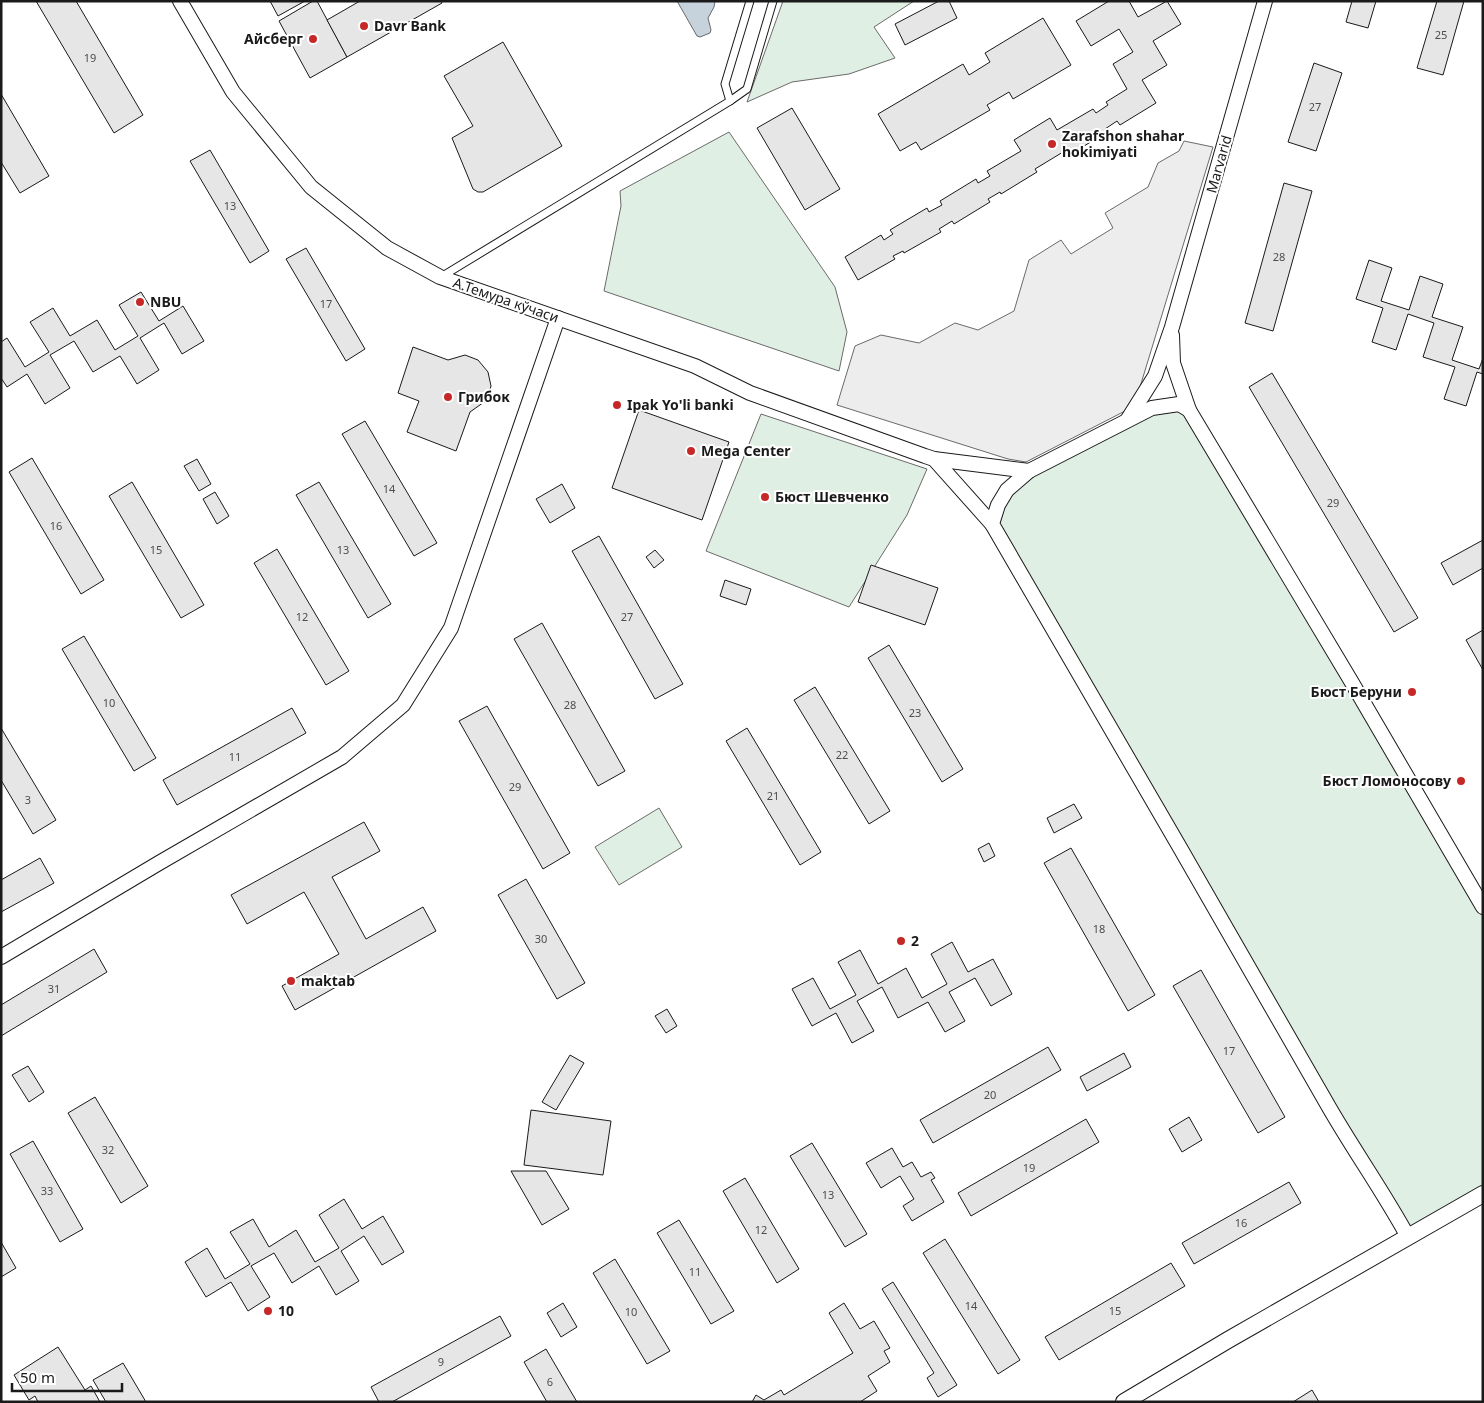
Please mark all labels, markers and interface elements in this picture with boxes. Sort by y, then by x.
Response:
place label: Davr Bank [374,16,446,35]
marker: Davr Bank [358,20,370,32]
house number: 25 [1435,27,1447,42]
place label: Айсберг [244,29,303,48]
marker: Айсберг [307,33,319,45]
house number: 19 [84,50,96,65]
house number: 27 [1309,99,1321,114]
place label: Zarafshon shahar hokimiyati [1062,126,1185,161]
street label: Marvarid [1201,133,1236,195]
marker: Zarafshon shahar hokimiyati [1046,138,1058,150]
house number: 13 [224,198,236,213]
house number: 28 [1273,249,1285,264]
street label: А.Темура кўчаси [451,272,562,327]
place label: NBU [150,292,181,311]
marker: NBU [134,296,146,308]
house number: 17 [320,296,332,311]
place label: Грибок [458,387,510,406]
marker: Грибок [442,391,454,403]
place label: Ipak Yo'li banki [627,395,734,414]
marker: Ipak Yo'li banki [611,399,623,411]
place label: Mega Center [701,441,791,460]
marker: Mega Center [685,445,697,457]
house number: 14 [383,481,396,496]
place label: Бюст Шевченко [775,487,889,506]
marker: Бюст Шевченко [759,491,771,503]
house number: 29 [1327,495,1339,510]
house number: 16 [50,518,62,533]
house number: 15 [150,542,162,557]
house number: 13 [337,542,349,557]
house number: 12 [296,609,308,624]
house number: 27 [621,609,633,624]
place label: Бюст Беруни [1311,682,1402,701]
marker: Бюст Беруни [1406,686,1418,698]
house number: 10 [103,695,115,710]
house number: 28 [564,697,576,712]
house number: 23 [909,705,921,720]
house number: 22 [836,747,848,762]
house number: 11 [229,749,241,764]
place label: Бюст Ломоносову [1323,771,1451,790]
marker: Бюст Ломоносову [1455,775,1467,787]
house number: 29 [509,779,521,794]
house number: 21 [767,788,779,803]
house number: 3 [25,792,31,807]
house number: 18 [1093,921,1105,936]
house number: 30 [535,931,547,946]
place label: 2 [911,931,919,950]
marker: 2 [895,935,907,947]
place label: maktab [301,971,355,990]
marker: maktab [285,975,297,987]
house number: 31 [48,981,60,996]
house number: 17 [1223,1043,1235,1058]
house number: 20 [984,1087,996,1102]
house number: 32 [102,1142,114,1157]
house number: 19 [1023,1160,1035,1175]
house number: 33 [41,1183,53,1198]
house number: 13 [822,1187,834,1202]
house number: 16 [1235,1215,1247,1230]
house number: 12 [755,1222,767,1237]
house number: 11 [689,1264,701,1279]
house number: 14 [965,1298,978,1313]
place label: 10 [278,1301,294,1320]
house number: 15 [1109,1303,1121,1318]
house number: 10 [625,1304,637,1319]
marker: 10 [262,1305,274,1317]
house number: 9 [438,1354,444,1369]
scale bar [12,1360,122,1392]
text: 50 m [20,1367,55,1387]
house number: 6 [547,1374,553,1389]

